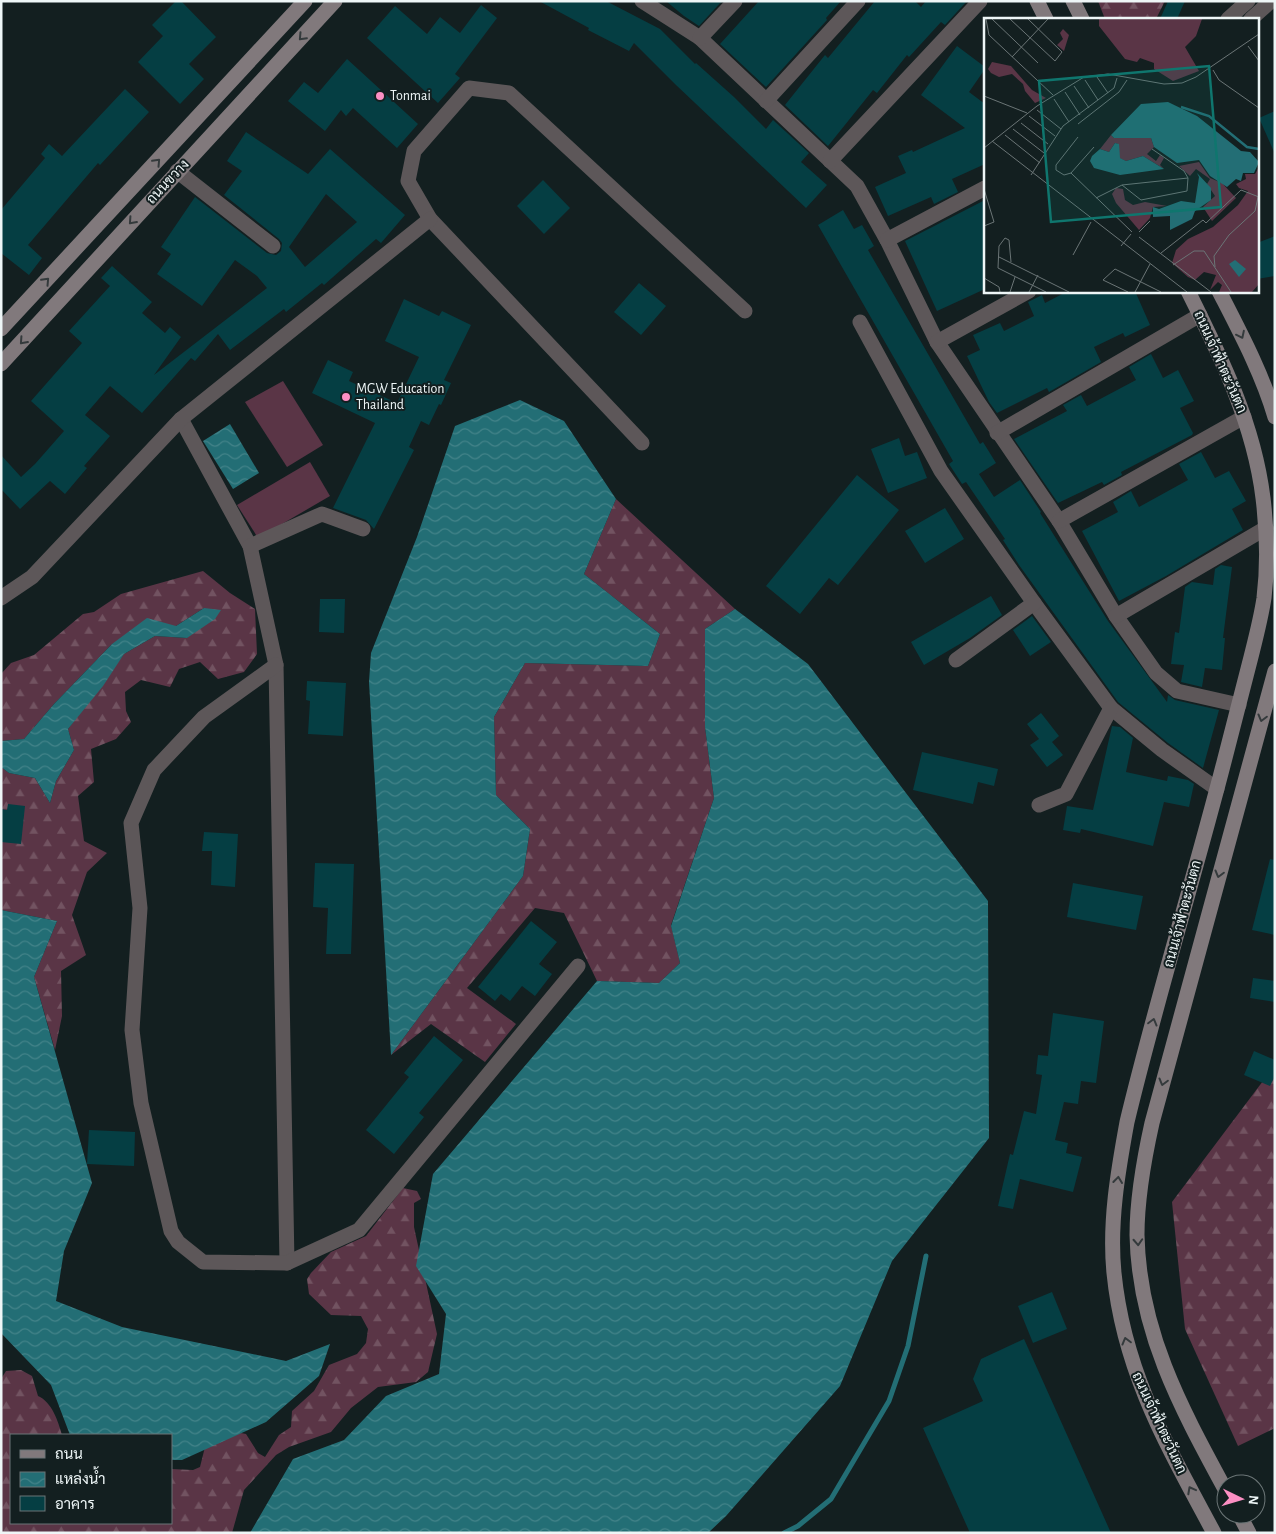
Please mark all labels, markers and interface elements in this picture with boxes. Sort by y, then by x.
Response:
inset map [984,18,1258,292]
one-way arrow [299,32,308,41]
place label: Tonmai [390,89,431,103]
marker: Tonmai [374,90,386,102]
street label: ถนนขวาง [144,157,192,207]
one-way arrow [151,158,160,167]
one-way arrow [129,215,138,224]
one-way arrow [40,277,49,286]
street label: ถนนเจ้าฟ้าตะวันตก [1191,308,1252,415]
one-way arrow [1235,330,1245,339]
one-way arrow [20,335,29,344]
place label: MGW Education Thailand [356,382,445,412]
marker: MGW Education Thailand [340,391,352,403]
one-way arrow [1257,713,1268,722]
street label: ถนนเจ้าฟ้าตะวันตก [1159,858,1204,969]
one-way arrow [1214,870,1225,879]
one-way arrow [1148,1018,1158,1026]
one-way arrow [1158,1077,1168,1085]
one-way arrow [1112,1176,1123,1184]
one-way arrow [1132,1238,1143,1246]
one-way arrow [1121,1337,1132,1346]
street label: ถนนเจ้าฟ้าตะวันตก [1129,1369,1191,1476]
legend [10,1434,172,1524]
text: ถนน [55,1447,83,1462]
text: แหล่งน้ำ [55,1466,106,1487]
north arrow [1216,1474,1266,1524]
one-way arrow [1187,1486,1197,1495]
text: N [1246,1495,1260,1506]
text: อาคาร [55,1497,95,1512]

